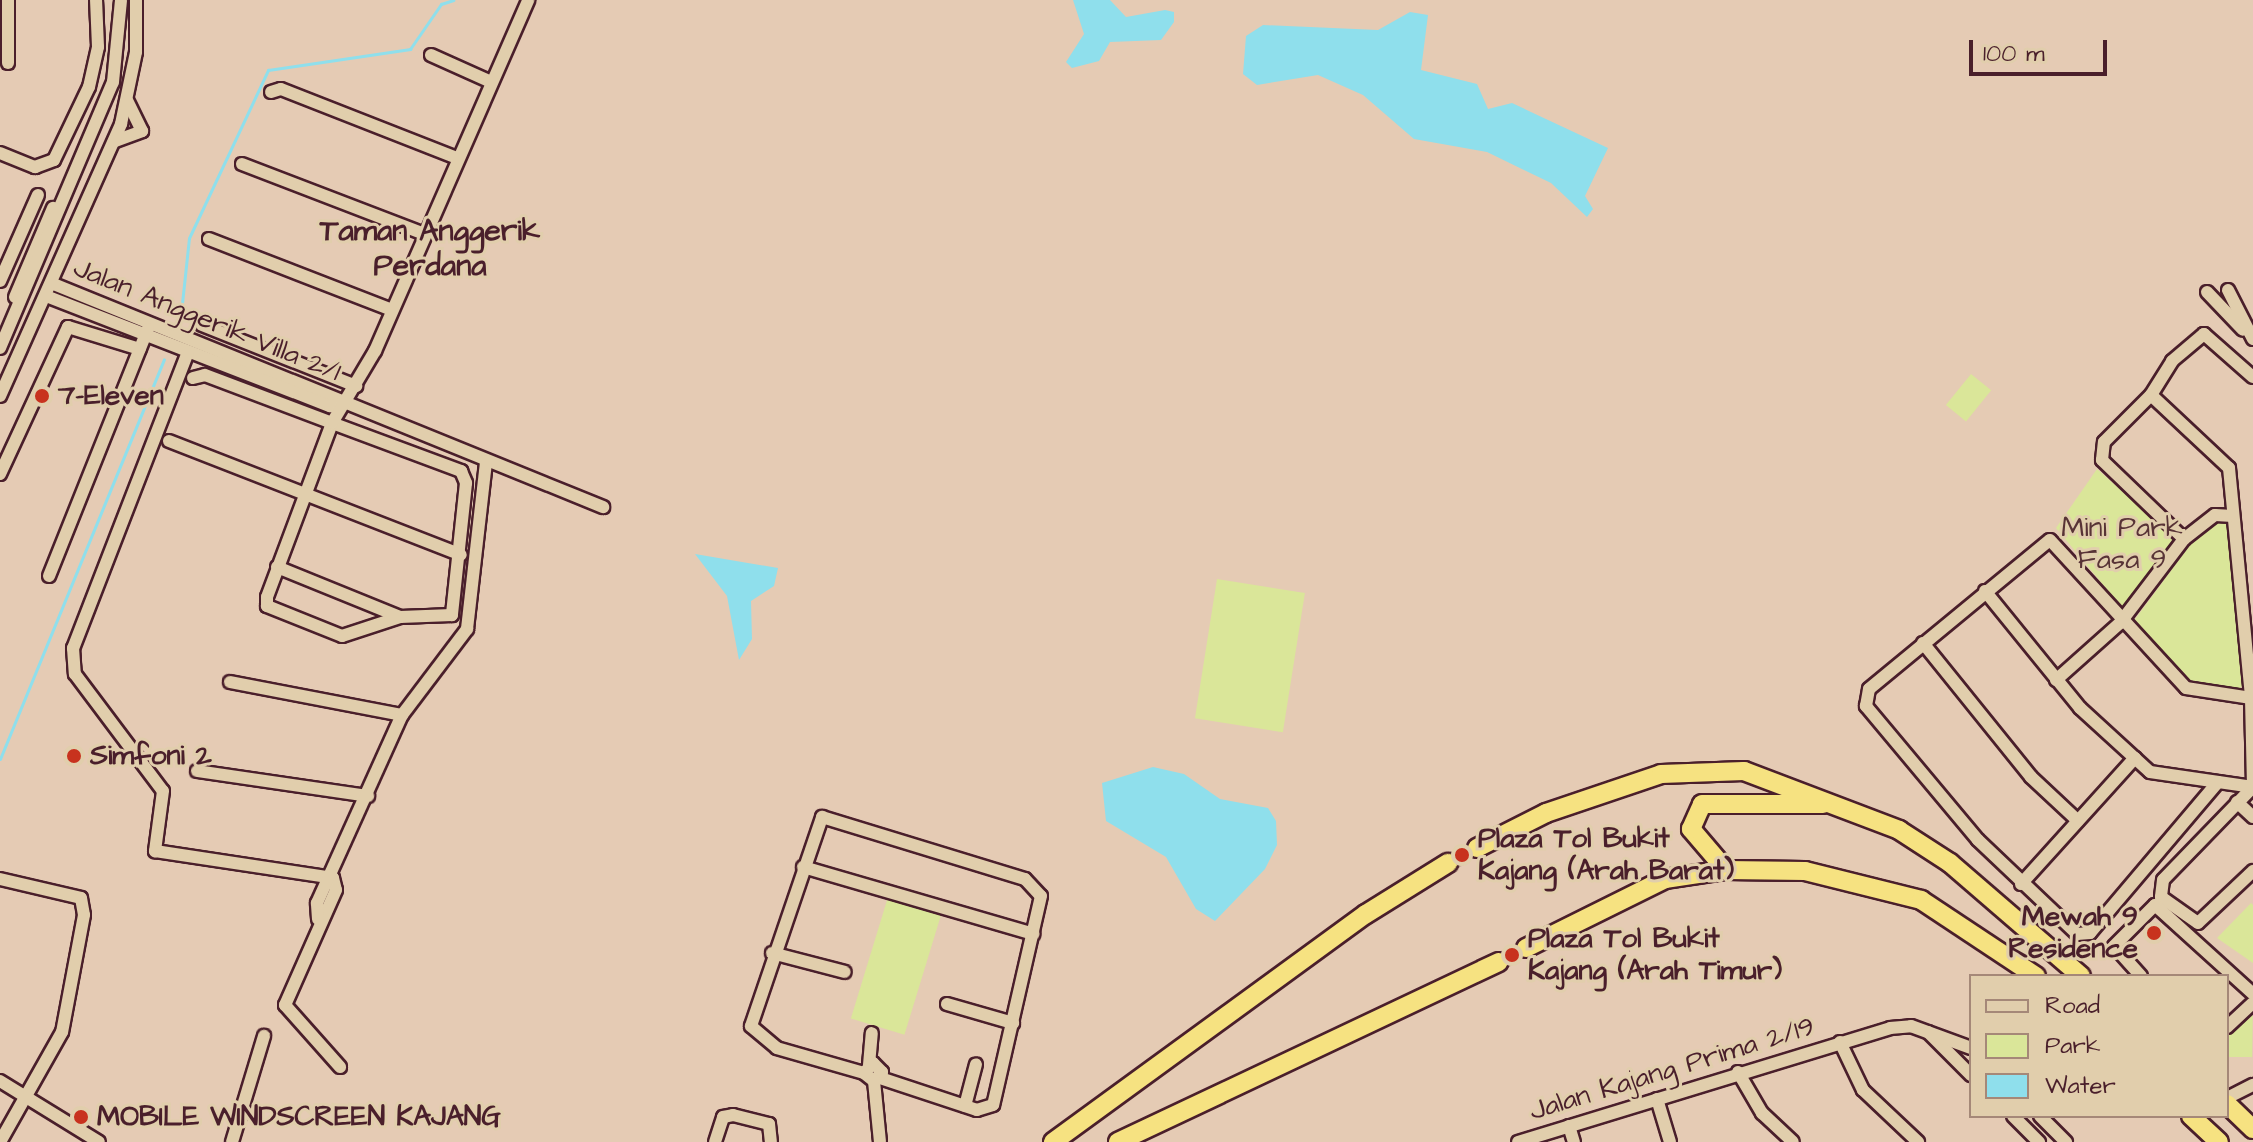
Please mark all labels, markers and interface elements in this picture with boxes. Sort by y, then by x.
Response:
scale bar [1973,24,2111,74]
text: 100 m [1983,37,2045,71]
district label: Taman Anggerik Perdana [320,213,540,284]
street label: Jalan Anggerik Villa 2/1 [68,251,346,389]
place label: 7-Eleven [58,379,164,413]
marker: 7-Eleven [33,387,51,405]
park label: Mini Park Fasa 9 [2061,511,2183,577]
place label: Simfoni 2 [90,739,212,773]
marker: Simfoni 2 [65,747,83,765]
place label: Plaza Tol Bukit Kajang (Arah Barat) [1478,822,1734,888]
marker: Plaza Tol Bukit Kajang (Arah Barat) [1453,846,1471,864]
place label: Mewah 9 Residence [2008,900,2138,966]
place label: Plaza Tol Bukit Kajang (Arah Timur) [1528,922,1782,988]
marker: Mewah 9 Residence [2145,924,2163,942]
marker: Plaza Tol Bukit Kajang (Arah Timur) [1503,946,1521,964]
legend [1969,974,2229,1118]
text: Road [2045,989,2100,1023]
street label: Jalan Kajang Prima 2/19 [1526,1010,1818,1128]
text: Park [2045,1029,2101,1063]
text: Water [2045,1069,2116,1103]
place label: MOBILE WINDSCREEN KAJANG [97,1100,501,1134]
marker: MOBILE WINDSCREEN KAJANG [72,1108,90,1126]

